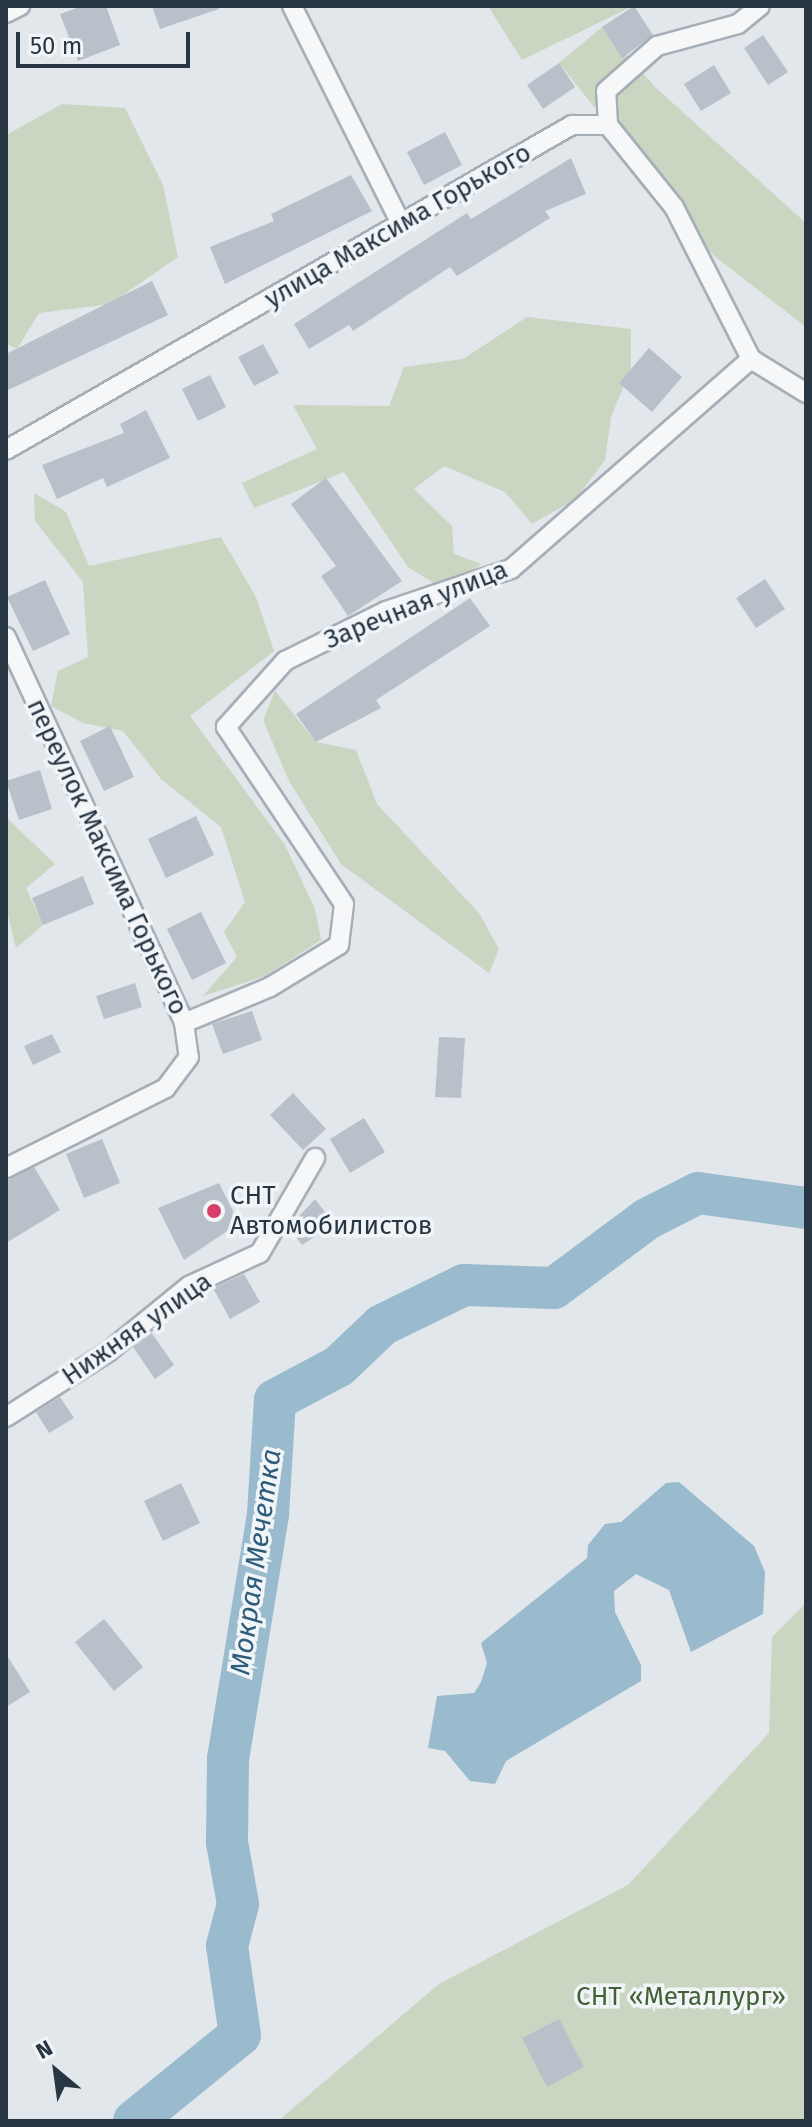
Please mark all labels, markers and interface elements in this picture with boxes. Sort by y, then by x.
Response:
scale bar [20,16,194,66]
text: 50 m [30,32,82,60]
street label: улица Максима Горького [259,137,537,315]
street label: Заречная улица [320,554,512,656]
street label: переулок Максима Горького [20,694,194,1020]
place label: СНТ Автомобилистов [230,1180,433,1242]
marker: СНТ Автомобилистов [205,1202,223,1220]
street label: Нижняя улица [56,1266,218,1392]
water label: Мокрая Мечетка [224,1447,288,1677]
park label: СНТ «Металлург» [576,1981,786,2013]
north arrow [16,2031,96,2111]
text: N [31,2034,57,2065]

